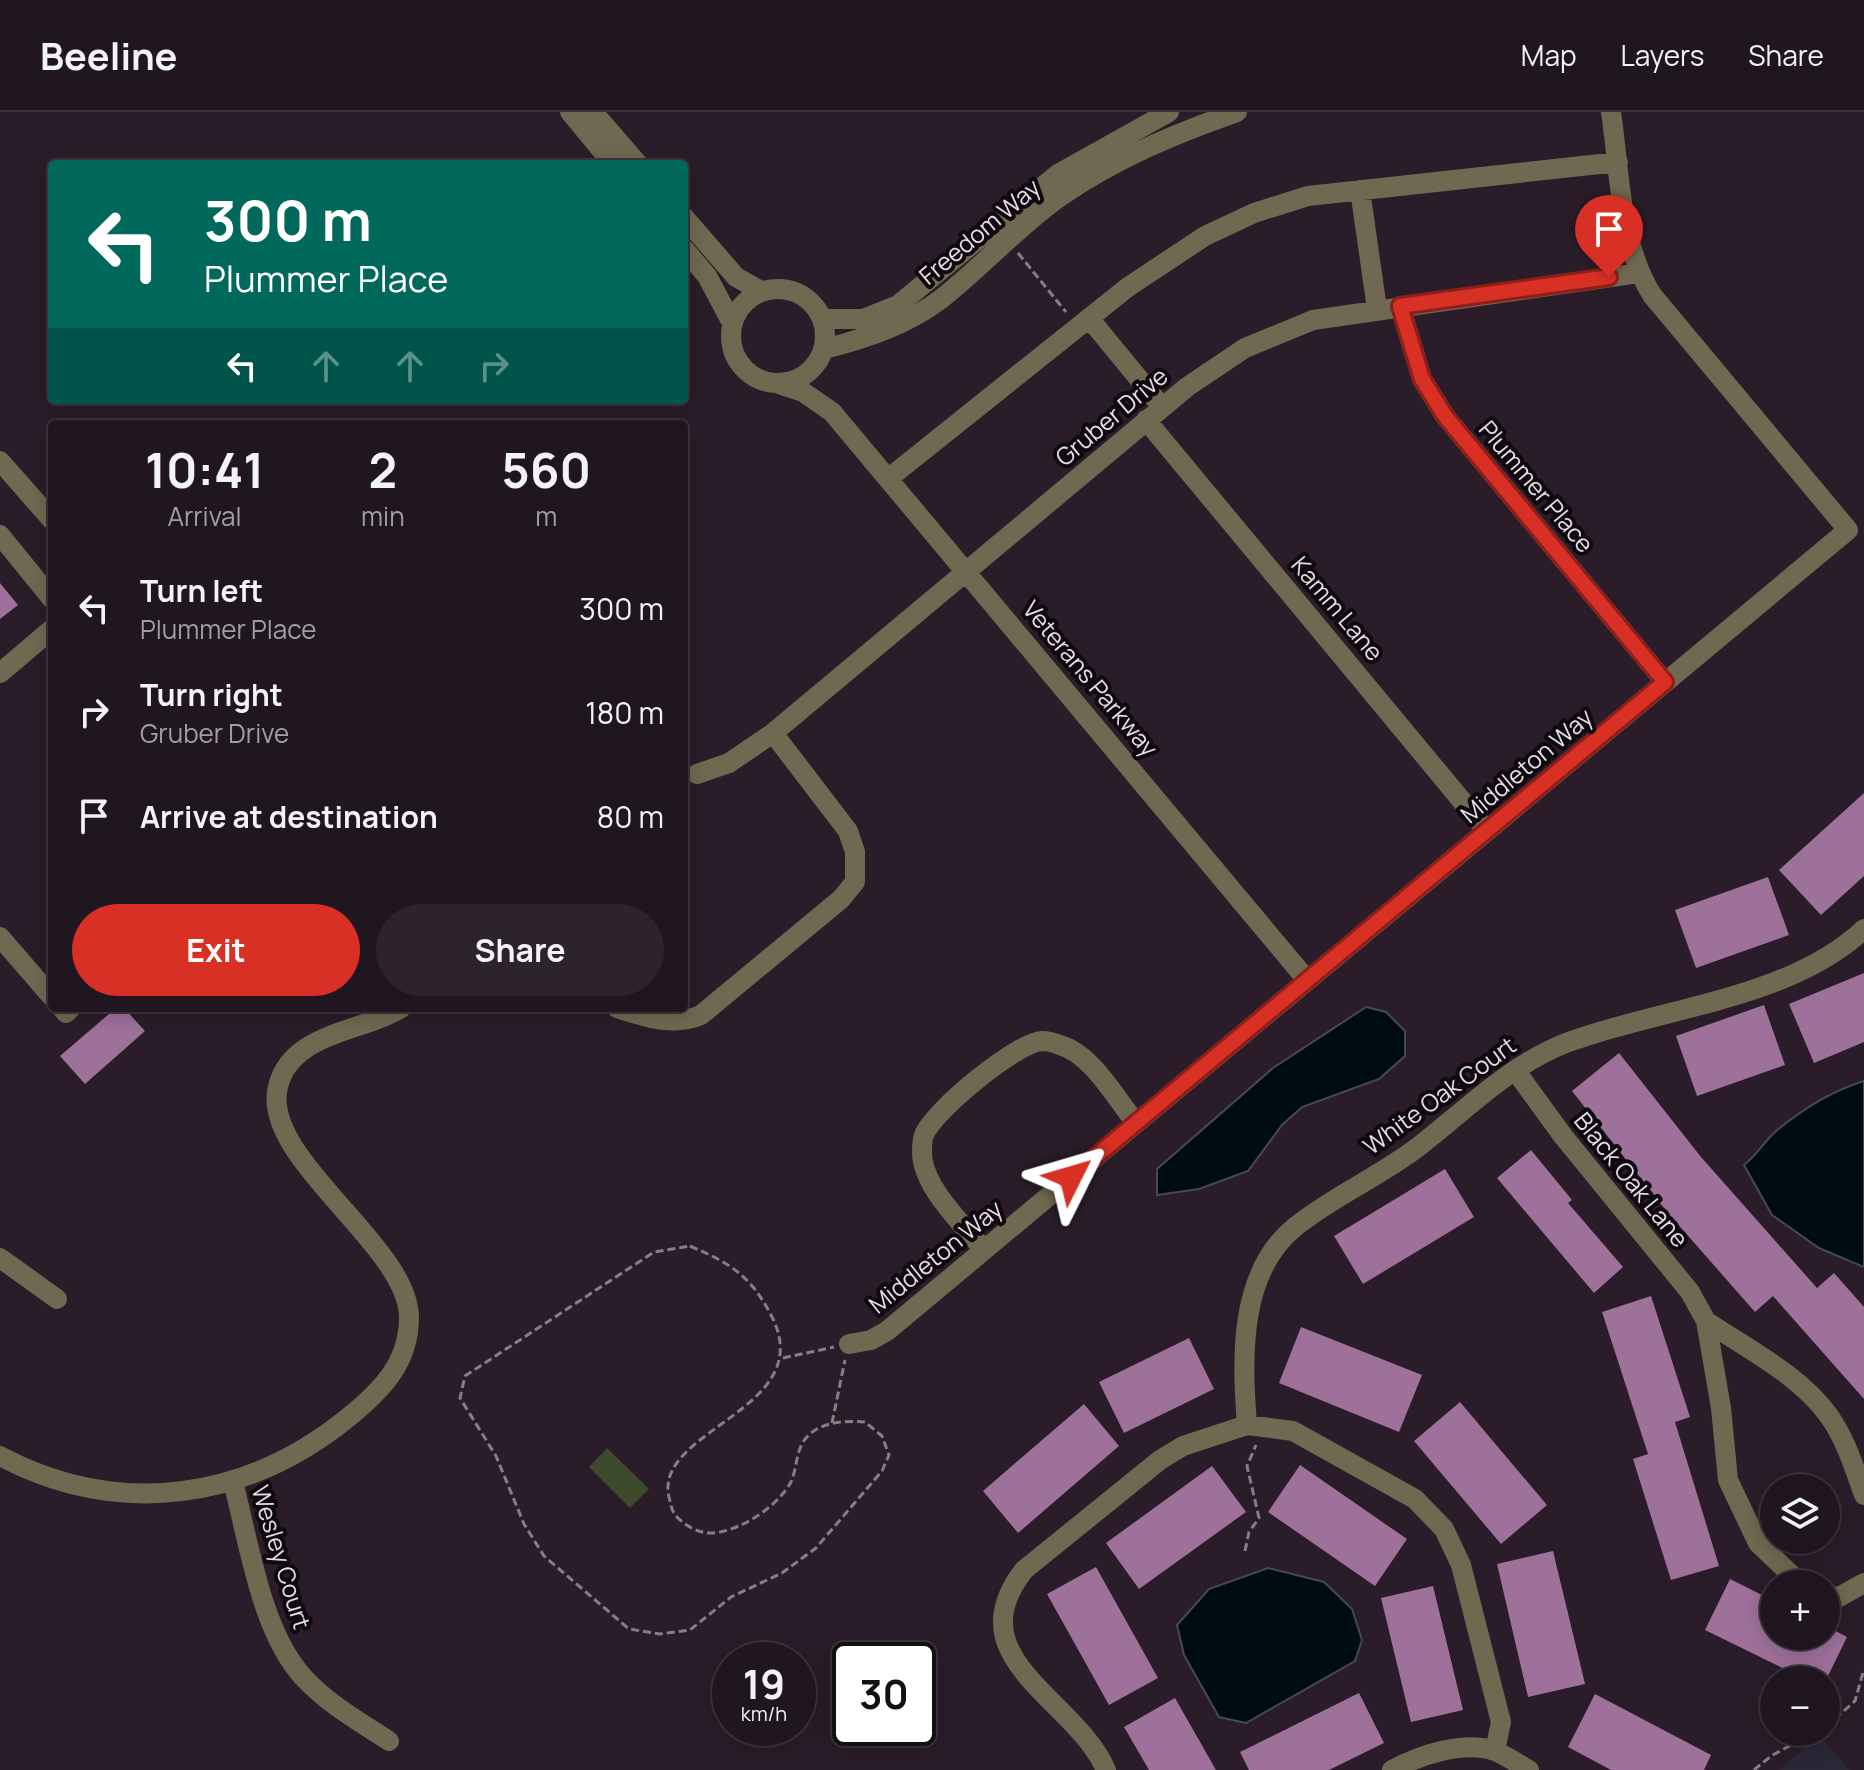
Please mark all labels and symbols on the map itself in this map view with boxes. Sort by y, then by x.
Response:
street label: Freedom Way [911,170,1047,291]
pin [1575,195,1643,277]
street label: Gruber Drive [1048,359,1174,473]
street label: Plummer Place [1472,413,1602,559]
street label: Kamm Lane [1285,549,1391,667]
street label: Veterans Parkway [1016,593,1166,763]
street label: Middleton Way [1453,700,1599,830]
street label: White Oak Court [1356,1028,1522,1162]
street label: Black Oak Lane [1567,1105,1697,1253]
position arrow [1029,1135,1113,1219]
street label: Middleton Way [861,1192,1009,1320]
street label: Wesley Court [245,1481,319,1633]
speed limit sign: 30 [832,1642,936,1746]

